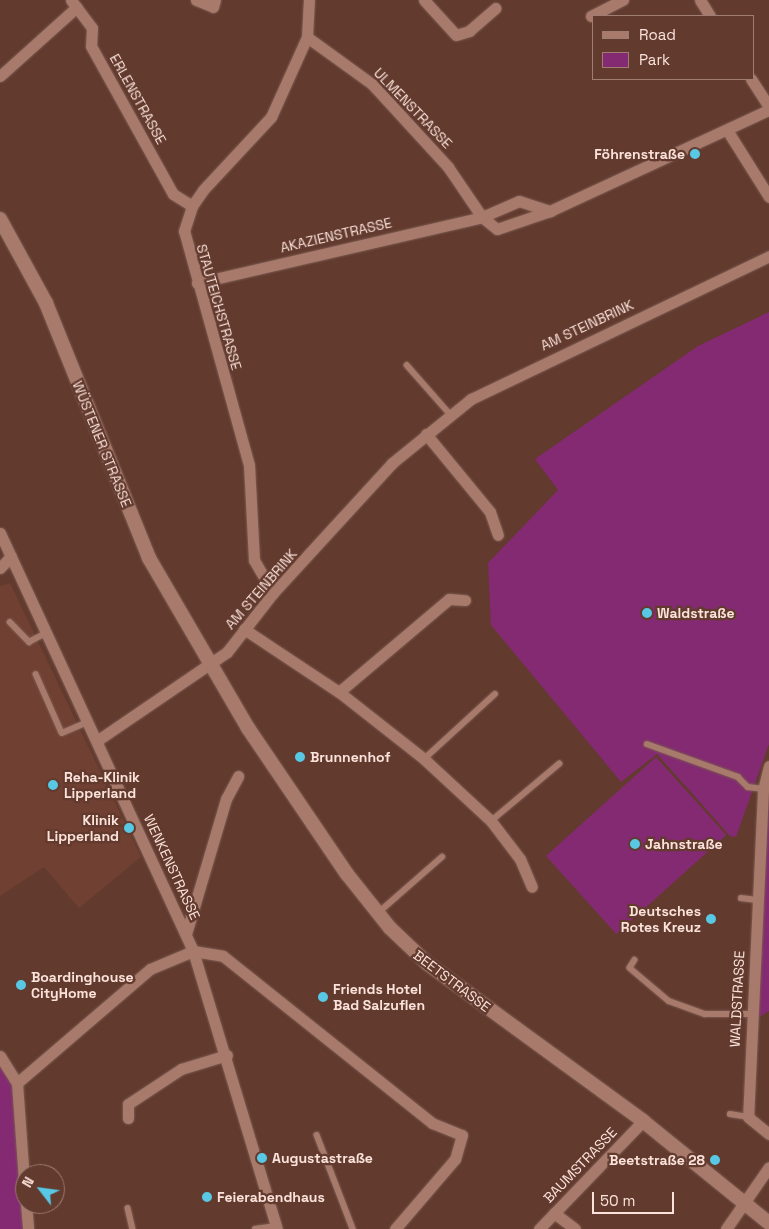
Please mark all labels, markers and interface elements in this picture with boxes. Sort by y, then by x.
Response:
legend [592,15,754,80]
text: Road [639,25,676,44]
text: Park [639,50,670,69]
street label: ERLENSTRASSE [106,51,170,147]
street label: ULMENSTRASSE [370,64,456,152]
place label: Föhrenstraße [594,146,685,162]
marker: Föhrenstraße [689,148,701,160]
street label: AKAZIENSTRASSE [279,214,393,256]
street label: STAUTEICHSTRASSE [193,242,245,372]
street label: AM STEINBRINK [538,296,636,354]
street label: WÜSTENER STRASSE [69,378,135,510]
street label: AM STEINBRINK [222,545,300,633]
place label: Waldstraße [657,605,734,621]
marker: Waldstraße [641,607,653,619]
place label: Brunnenhof [310,749,390,765]
marker: Brunnenhof [294,751,306,763]
place label: Reha-Klinik Lipperland [64,769,140,802]
marker: Reha-Klinik Lipperland [46,778,60,792]
place label: Klinik Lipperland [47,812,119,844]
street label: WENKENSTRASSE [140,812,204,922]
marker: Klinik Lipperland [123,822,135,834]
place label: Jahnstraße [645,836,723,852]
marker: Jahnstraße [629,838,641,850]
place label: Deutsches Rotes Kreuz [621,903,701,936]
marker: Deutsches Rotes Kreuz [705,913,717,925]
street label: BEETSTRASSE [410,947,494,1015]
street label: WALDSTRASSE [726,950,748,1048]
place label: Boardinghouse CityHome [31,969,134,1002]
marker: Boardinghouse CityHome [15,979,27,991]
place label: Friends Hotel Bad Salzuflen [333,981,425,1014]
marker: Friends Hotel Bad Salzuflen [317,991,329,1003]
street label: BAUMSTRASSE [540,1124,620,1206]
place label: Augustastraße [272,1150,373,1166]
marker: Augustastraße [256,1152,268,1164]
place label: Beetstraße 28 [609,1152,705,1168]
marker: Beetstraße 28 [709,1154,721,1166]
north arrow [15,1164,65,1214]
text: N [18,1173,38,1191]
scale bar [594,1182,676,1214]
place label: Feierabendhaus [217,1189,325,1205]
marker: Feierabendhaus [201,1191,213,1203]
text: 50 m [600,1191,635,1210]

